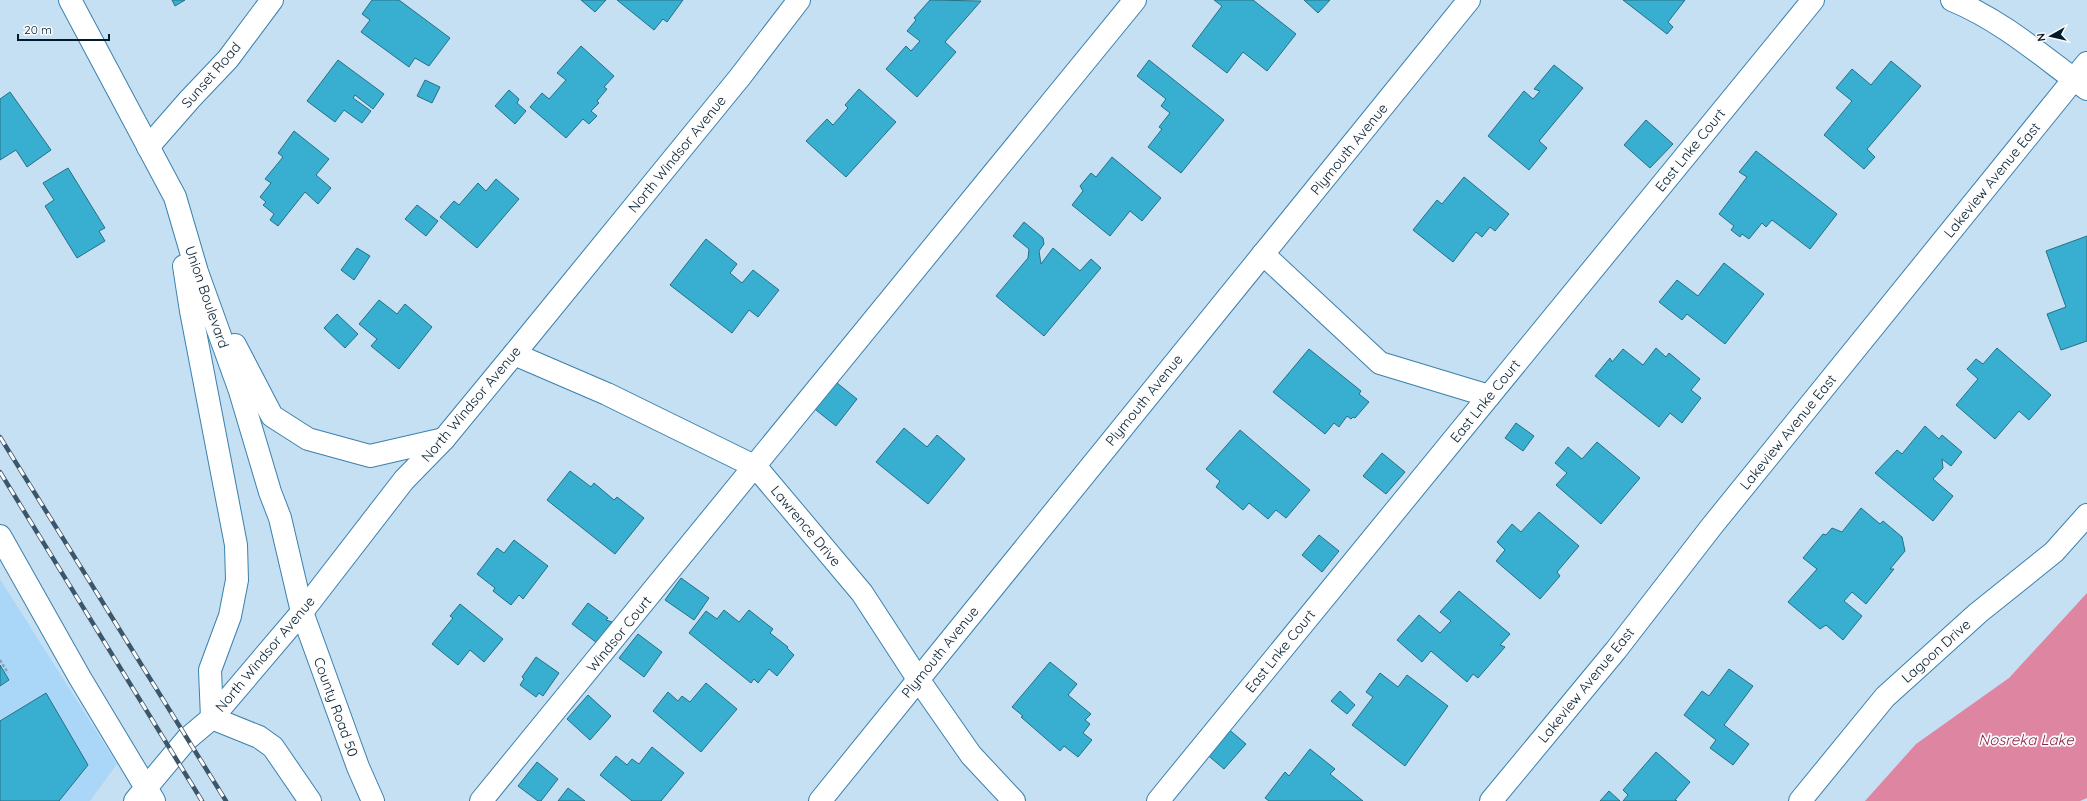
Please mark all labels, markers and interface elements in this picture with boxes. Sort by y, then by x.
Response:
scale bar [18,16,109,42]
north arrow [2031,16,2071,56]
text: 20 m [24,22,52,37]
text: N [2034,32,2049,42]
street label: Sunset Road [177,38,245,112]
street label: North Windsor Avenue [624,92,730,216]
street label: Plymouth Avenue [1306,99,1392,199]
street label: East Lnke Court [1651,105,1729,195]
street label: Lakeview Avenue East [1940,119,2044,241]
street label: Union Boulevard [181,243,233,351]
street label: North Windsor Avenue [417,342,525,466]
street label: Plymouth Avenue [1101,350,1187,450]
street label: East Lnke Court [1446,356,1524,446]
street label: Lakeview Avenue East [1736,371,1840,493]
street label: Lawrence Drive [767,482,845,570]
street label: North Windsor Avenue [211,592,319,716]
street label: Windsor Court [583,592,655,676]
street label: Plymouth Avenue [897,602,983,702]
street label: East Lnke Court [1241,606,1319,696]
street label: Lagoon Drive [1898,615,1974,687]
street label: Lakeview Avenue East [1534,624,1638,746]
street label: County Road 50 [310,655,362,759]
water label: Nosreka Lake [1978,730,2074,749]

